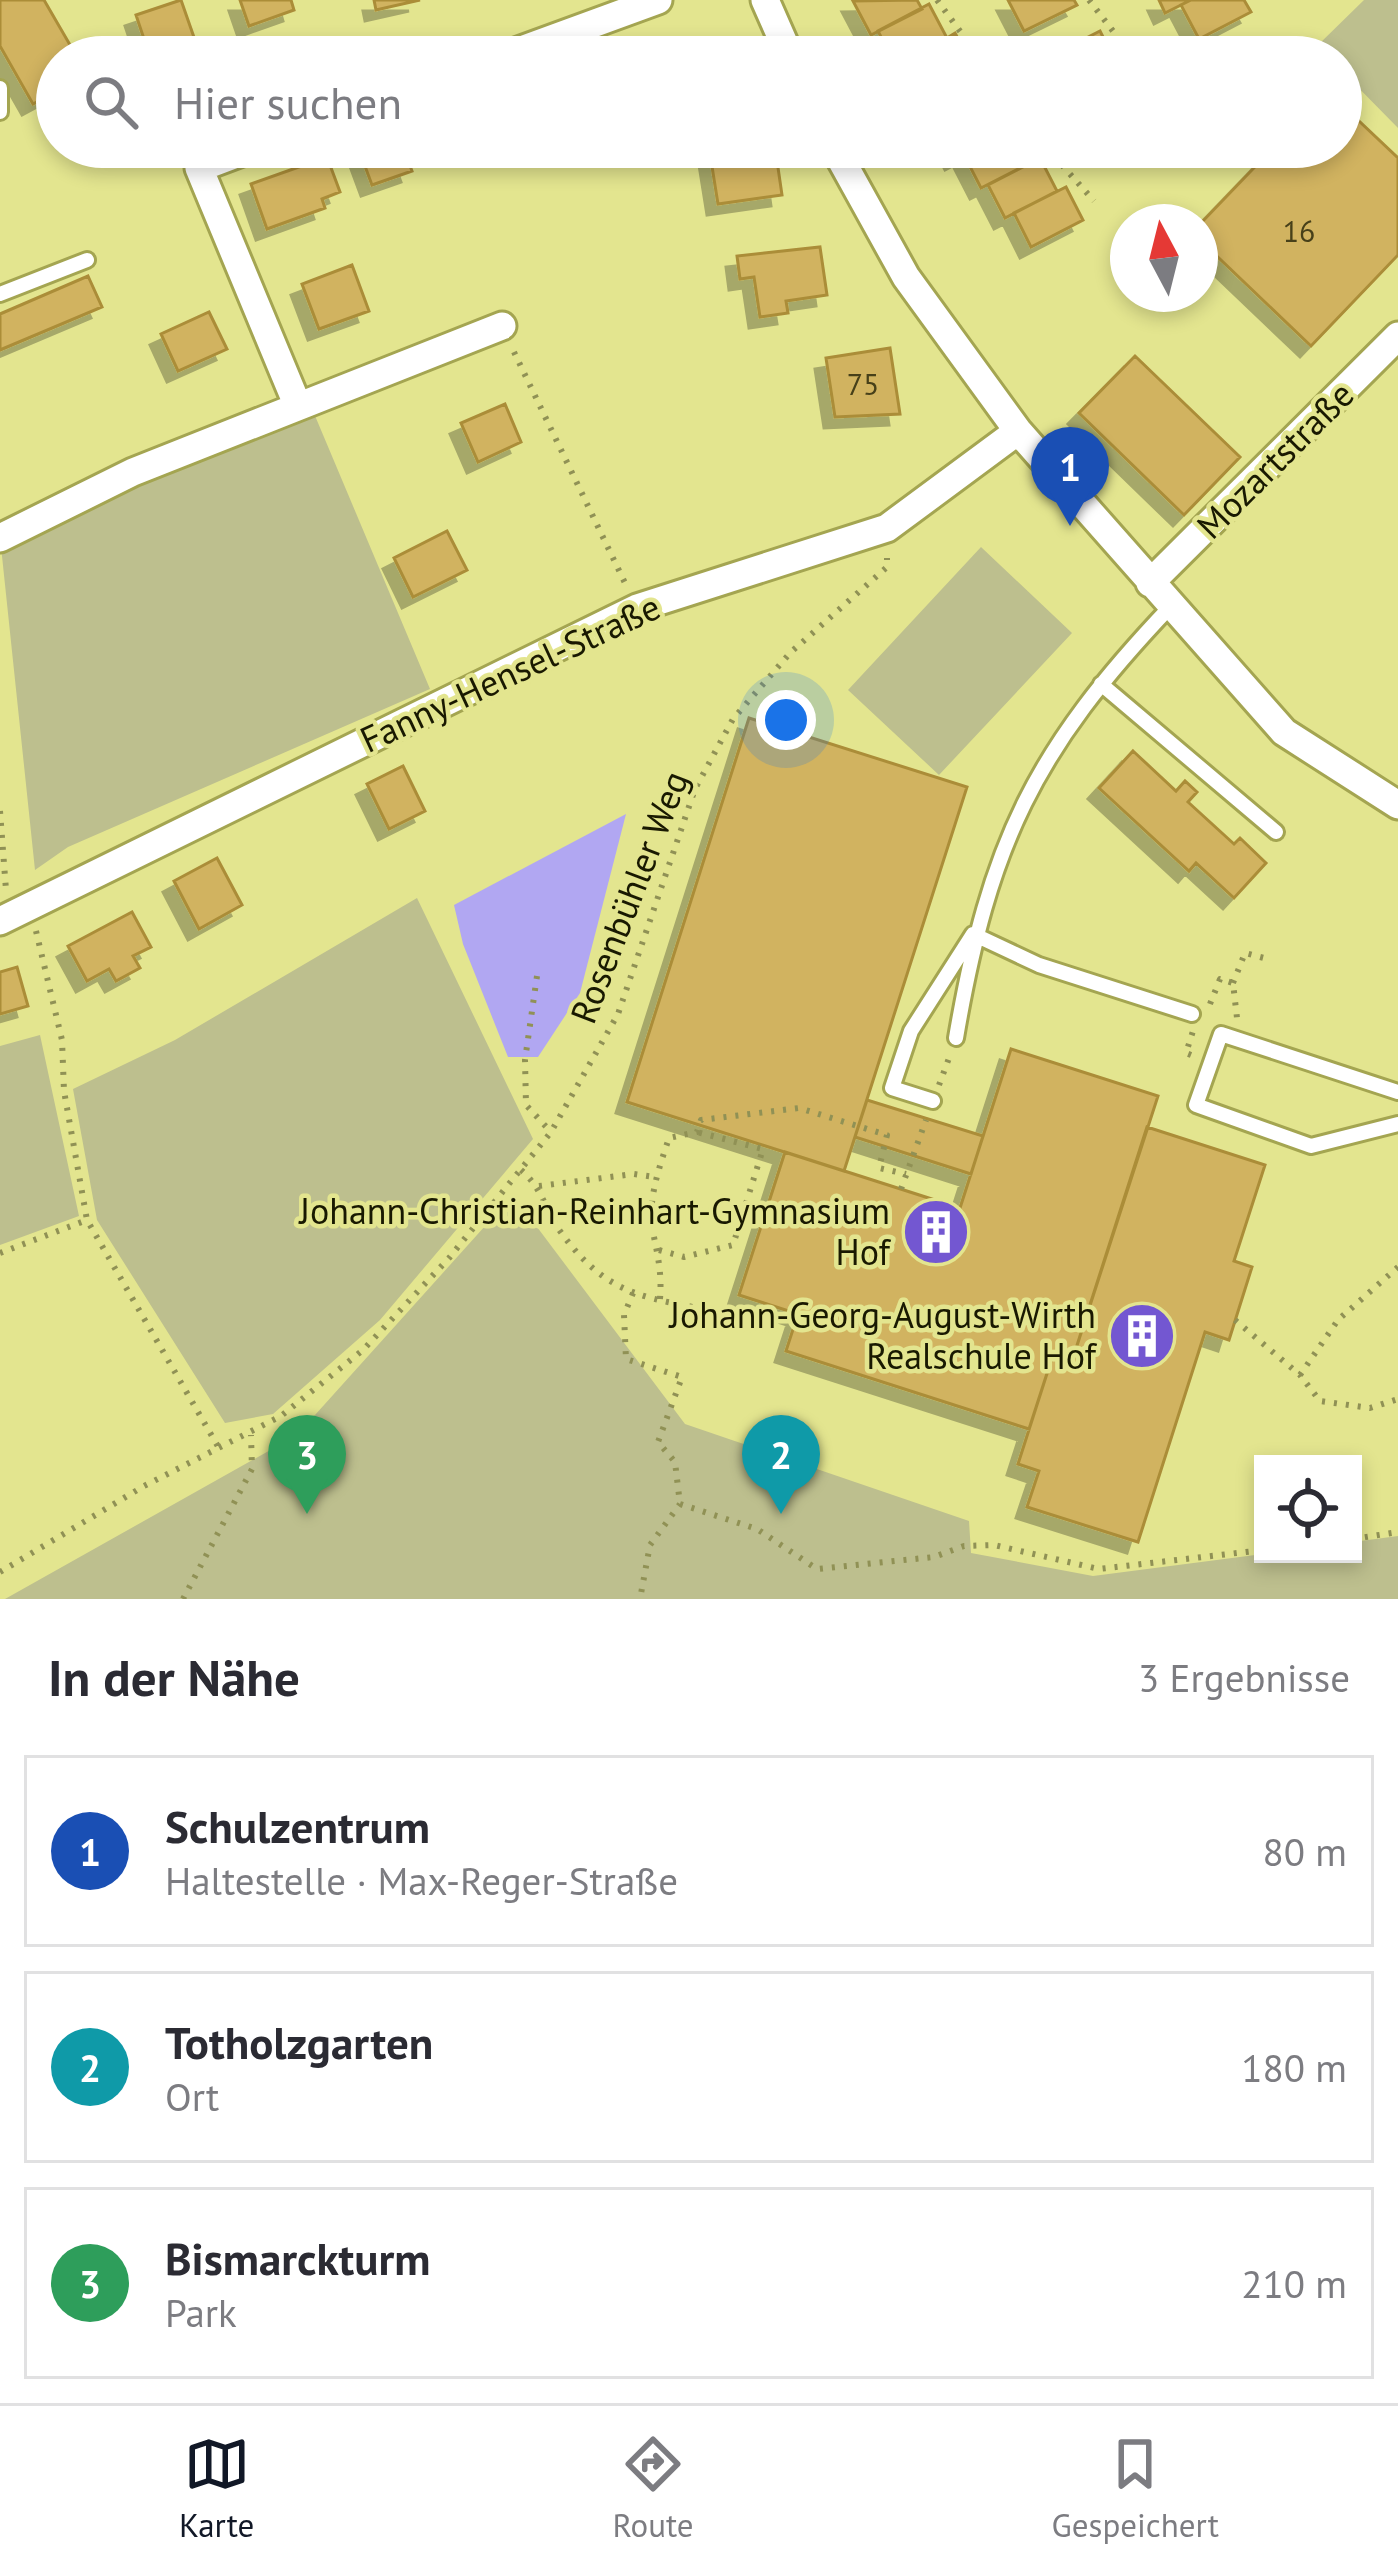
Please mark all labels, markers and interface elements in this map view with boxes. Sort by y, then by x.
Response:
search box [36,36,1362,168]
icon: search [78,69,144,135]
text: Hier suchen [174,73,402,131]
north arrow [1110,204,1218,312]
house number: 16 [1283,211,1315,250]
house number: 75 [847,364,879,403]
street label: Mozartstraße [1186,371,1363,548]
pin: 1 [1031,427,1109,526]
street label: Fanny-Hensel-Straße [352,582,667,763]
your location [756,690,816,750]
street label: Rosenbühler Weg [559,764,698,1029]
place label: Johann-Christian-Reinhart-Gymnasium Hof [297,1187,892,1275]
building icon: Johann-Christian-Reinhart-Gymnasium Hof [901,1197,971,1267]
place label: Johann-Georg-August-Wirth Realschule Hof [668,1291,1098,1379]
building icon: Johann-Georg-August-Wirth Realschule Hof [1107,1301,1177,1371]
pin: 3 [268,1415,346,1514]
pin: 2 [742,1415,820,1514]
map controls [1254,1455,1362,1563]
button: locate [1254,1455,1362,1563]
text: In der Nähe [48,1644,300,1710]
text: 3 Ergebnisse [1138,1652,1350,1703]
text: Schulzentrum [165,1797,430,1855]
text: 1 [79,1826,101,1877]
text: 80 m [1262,1826,1347,1877]
text: Haltestelle · Max-Reger-Straße [165,1855,678,1906]
text: Totholzgarten [165,2013,433,2071]
text: 2 [79,2042,101,2093]
text: 180 m [1241,2042,1347,2093]
text: Ort [165,2071,219,2122]
text: Bismarckturm [165,2229,431,2287]
text: 3 [79,2258,101,2309]
text: 210 m [1241,2258,1347,2309]
text: Park [165,2287,237,2338]
tab: Karte [179,2431,254,2546]
tab: Route [612,2431,694,2546]
tab: Gespeichert [1052,2431,1219,2546]

